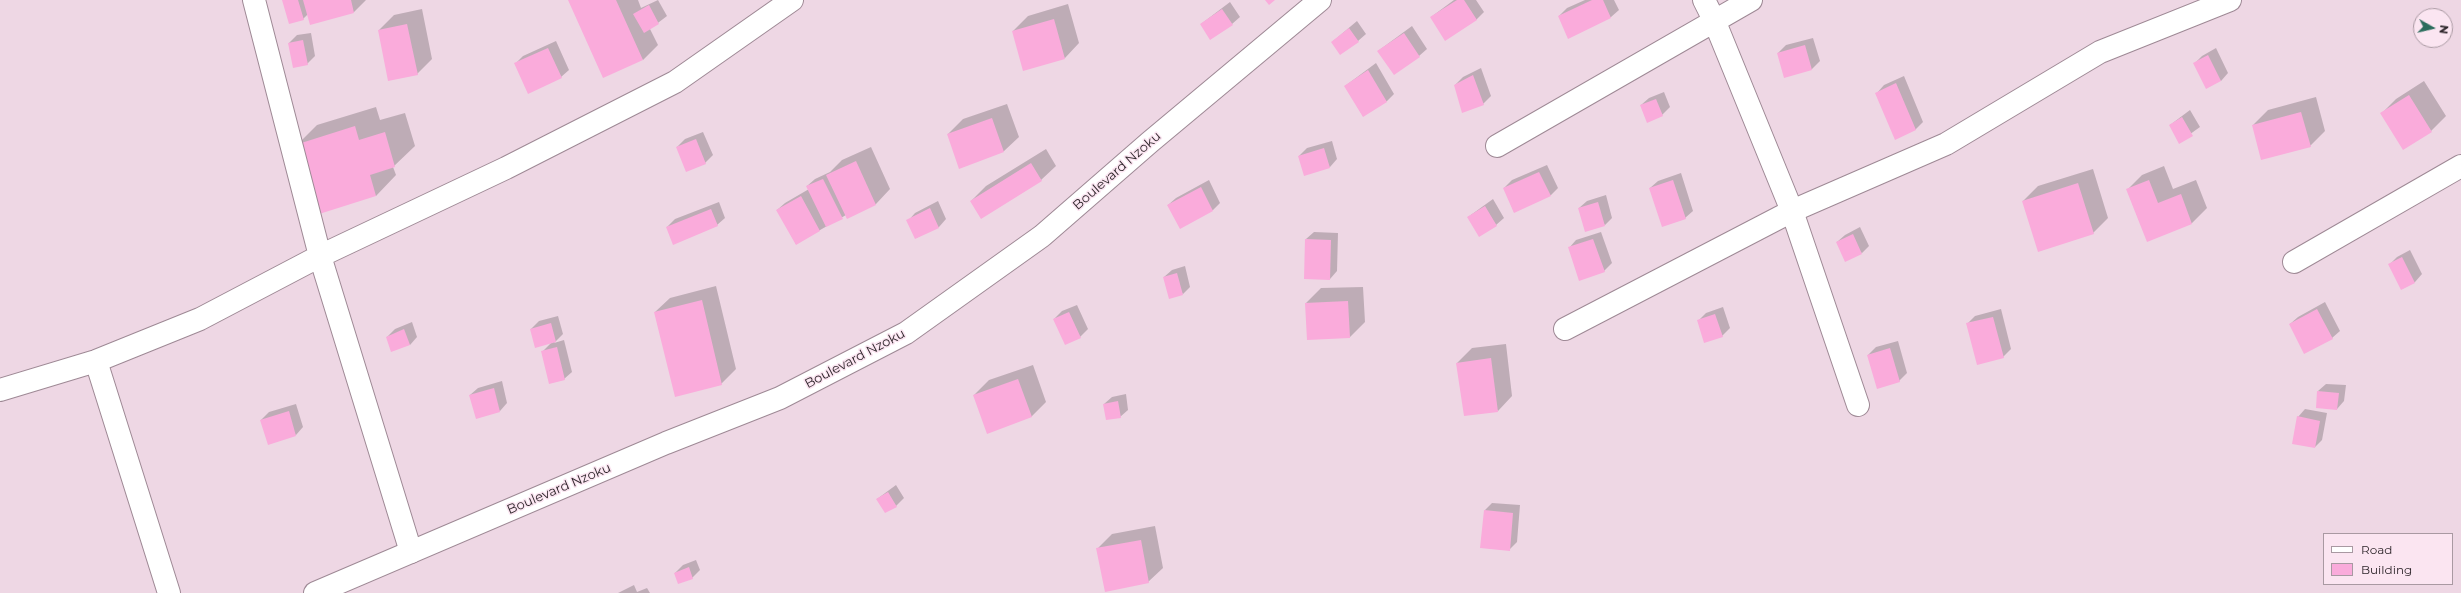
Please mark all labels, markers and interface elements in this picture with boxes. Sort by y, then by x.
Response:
north arrow [2413,8,2453,48]
text: N [2436,24,2451,35]
street label: Boulevard Nzoku [1070,129,1164,213]
street label: Boulevard Nzoku [802,326,908,392]
street label: Boulevard Nzoku [505,460,613,518]
legend [2323,533,2453,585]
text: Road [2361,542,2392,557]
text: Building [2361,562,2412,577]

